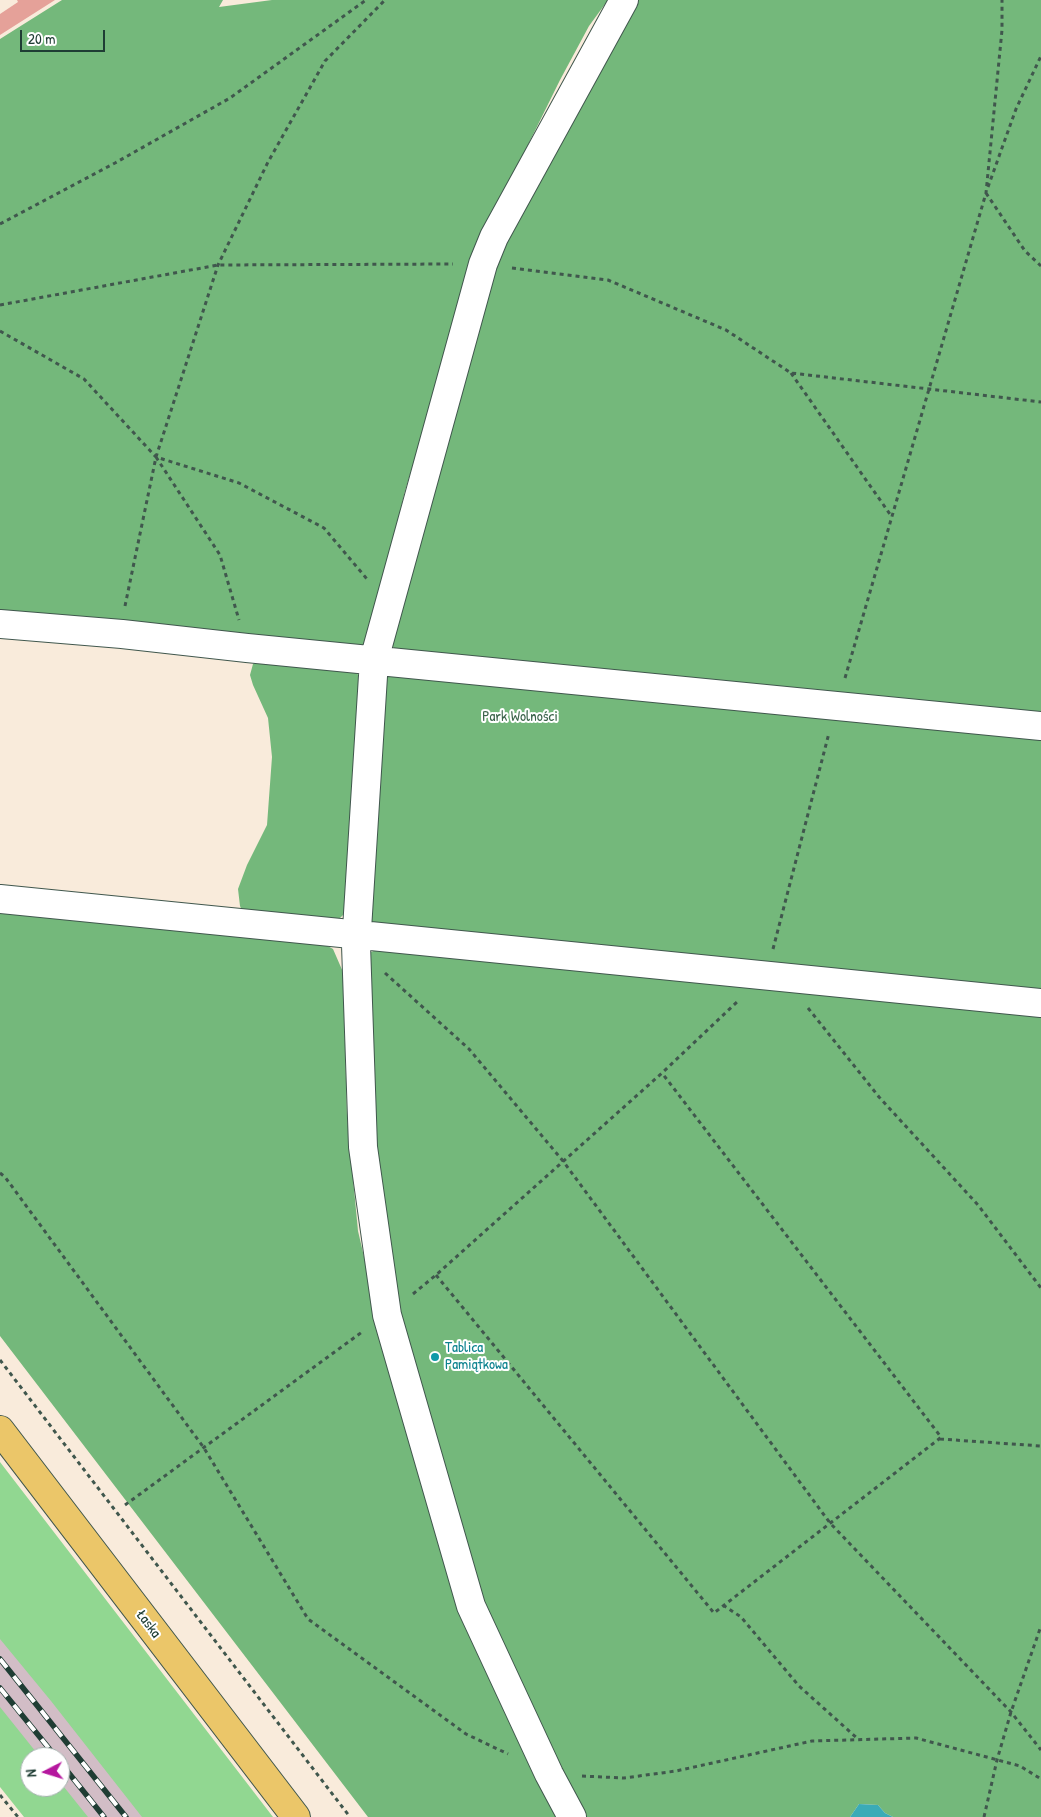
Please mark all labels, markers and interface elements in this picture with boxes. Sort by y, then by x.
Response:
scale bar [22,20,108,52]
text: 20 m [28,28,55,49]
park label: Park Wolności [482,708,558,726]
place label: Tablica Pamiątkowa [445,1339,508,1374]
marker: Tablica Pamiątkowa [429,1351,441,1363]
street label: Łaska [132,1606,164,1642]
north arrow [20,1747,70,1797]
text: N [21,1769,40,1778]

